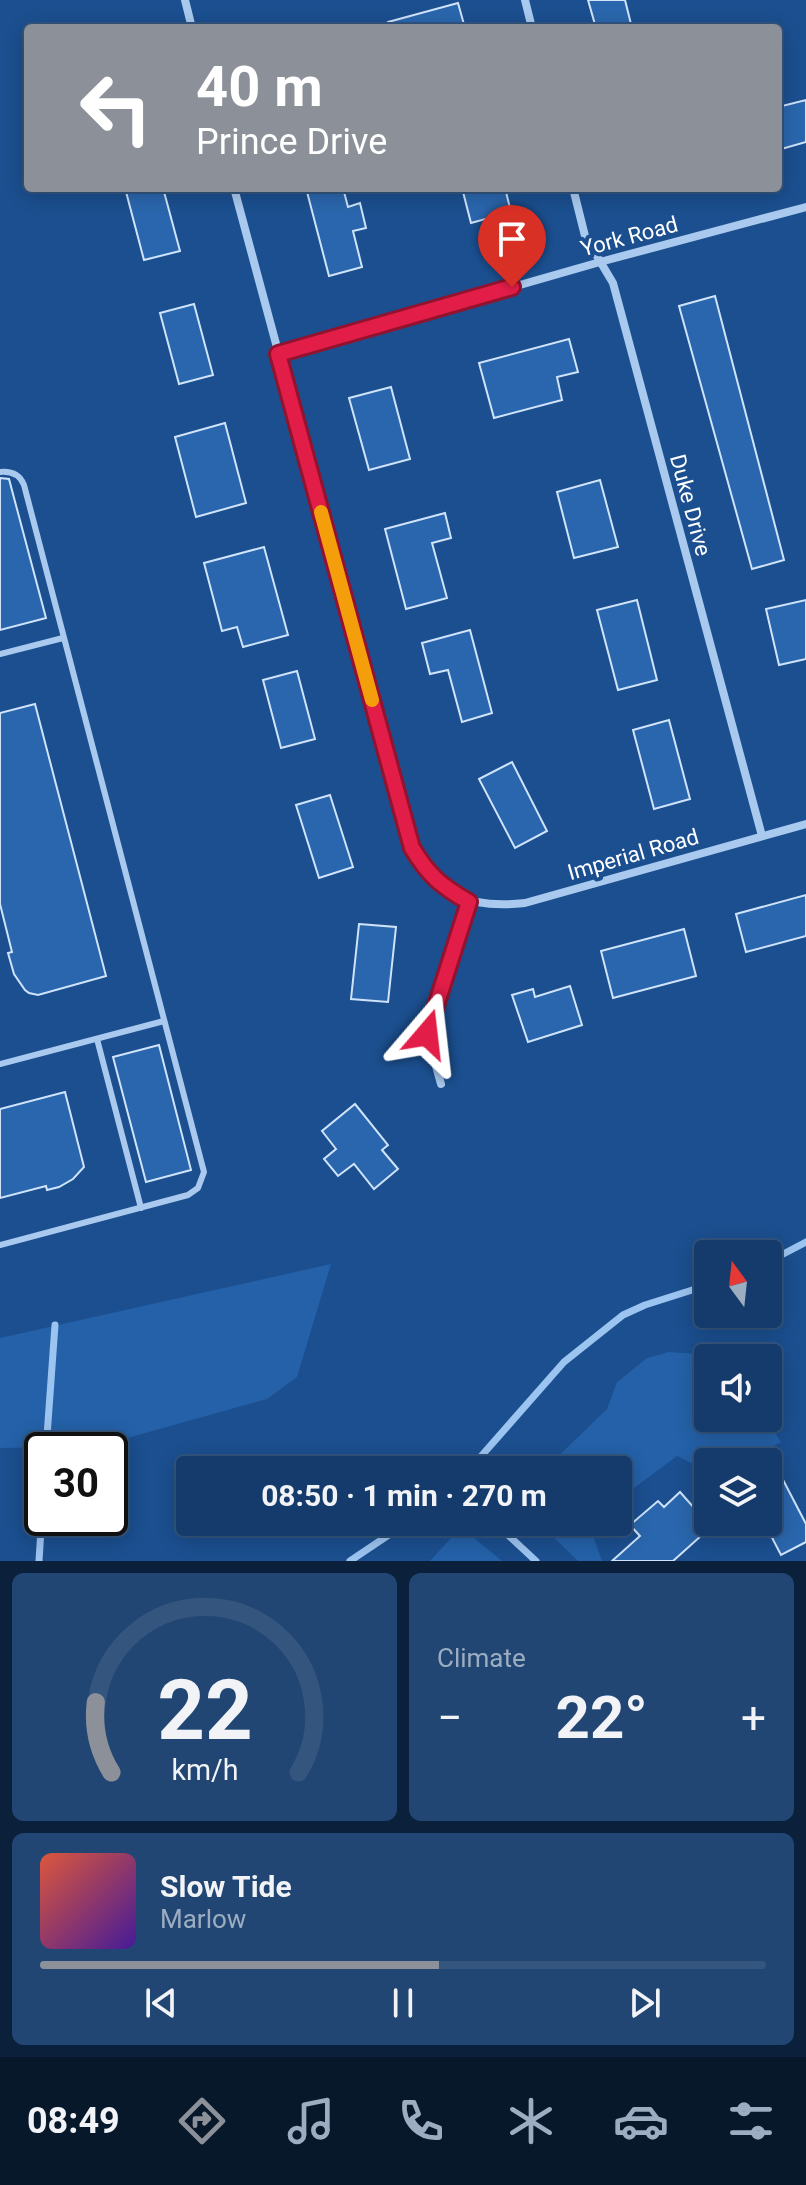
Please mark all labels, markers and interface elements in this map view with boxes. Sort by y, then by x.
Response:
text: 40 m [196,54,323,120]
icon: left [64,56,168,160]
text: Prince Drive [196,121,387,163]
pin [478,205,546,287]
street label: York Road [578,212,680,261]
icon: arrive [490,217,534,261]
street label: Duke Drive [665,452,716,559]
street label: Imperial Road [565,824,702,885]
position arrow [385,992,469,1076]
north arrow [694,1240,782,1328]
map controls [694,1240,782,1536]
button: sound [694,1344,782,1432]
speed limit sign: 30 [24,1432,128,1536]
button: layers [694,1448,782,1536]
text: 08:50 · 1 min · 270 m [261,1478,547,1513]
text: Climate [437,1643,526,1673]
text: 22 [157,1662,252,1759]
text: 22° [555,1682,648,1753]
text: − [437,1692,462,1744]
text: + [741,1692,766,1744]
text: km/h [171,1753,238,1787]
text: Slow Tide [160,1869,292,1904]
text: Marlow [160,1904,246,1934]
icon: previous [139,1981,183,2025]
icon: pause [381,1981,425,2025]
icon: next [623,1981,667,2025]
icon: directions [174,2093,230,2149]
icon: music [283,2093,339,2149]
icon: phone [393,2093,449,2149]
icon: climate [503,2093,559,2149]
icon: car [613,2093,669,2149]
icon: filters [723,2093,779,2149]
text: 08:49 [27,2100,120,2142]

